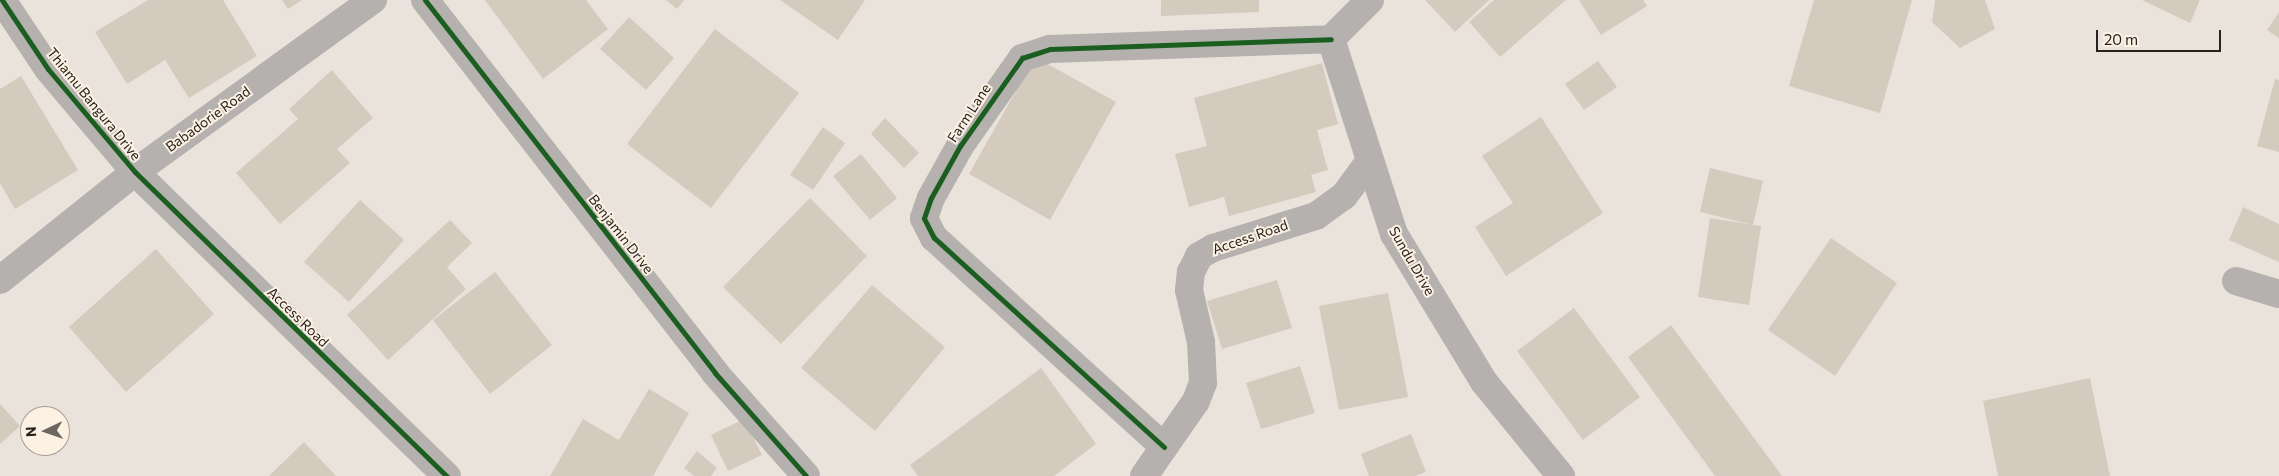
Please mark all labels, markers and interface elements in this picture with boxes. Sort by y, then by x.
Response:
scale bar [2099,20,2224,52]
text: 20 m [2104,30,2138,48]
street label: Thiamu Bangura Drive [44,44,144,164]
street label: Farm Lane [944,81,994,145]
street label: Babadorie Road [162,83,254,155]
street label: Benjamin Drive [585,191,657,277]
street label: Access Road [1210,216,1290,258]
street label: Sundu Drive [1386,224,1438,298]
street label: Access Road [264,284,332,350]
north arrow [20,406,70,456]
text: N [22,426,39,437]

